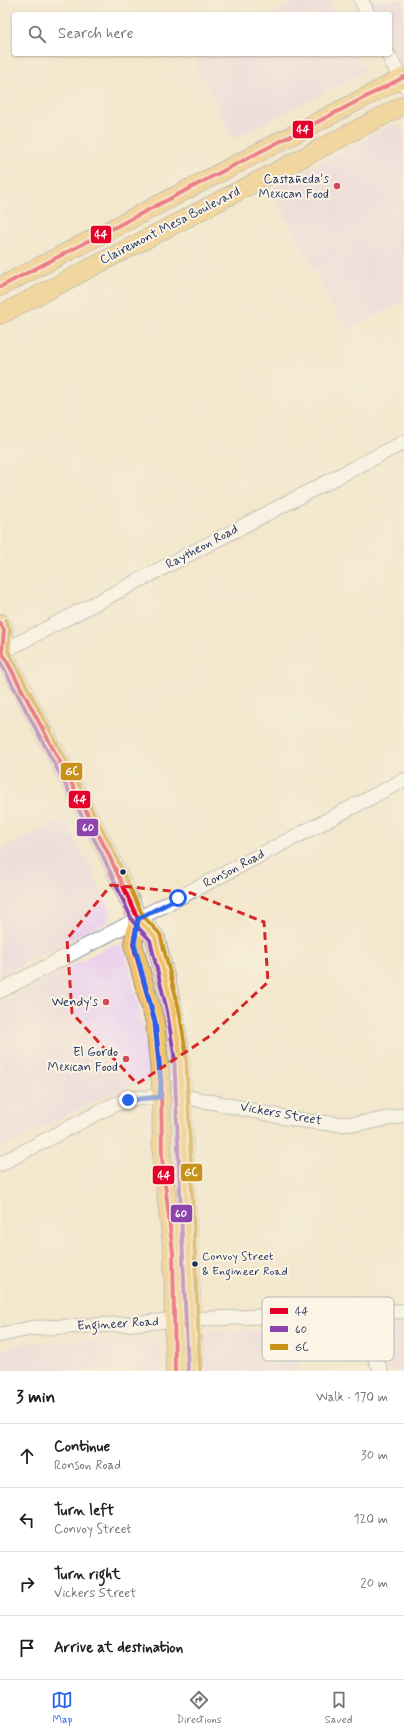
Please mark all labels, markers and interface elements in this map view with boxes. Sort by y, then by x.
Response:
search box [12,12,392,56]
icon: search [26,23,48,45]
text: Search here [58,24,134,44]
line badge: 44 [292,120,314,139]
text: 44 [296,123,310,137]
place label: Castañeda's Mexican Food [259,171,329,203]
marker: Castañeda's Mexican Food [332,181,342,191]
street label: Clairemont Mesa Boulevard [97,183,243,269]
line badge: 44 [90,225,112,244]
text: 44 [94,228,108,242]
street label: Raytheon Road [163,521,241,573]
line badge: GC [60,762,83,781]
text: GC [65,765,79,779]
line badge: 44 [68,790,91,809]
text: 44 [73,793,87,807]
line badge: 60 [76,818,99,837]
text: 60 [82,821,94,835]
street label: Ronson Road [200,846,268,892]
unlabelled marker [118,867,128,877]
route start [169,889,187,907]
place label: Wendy's [52,994,98,1011]
marker: Wendy's [101,997,111,1007]
place label: El Gordo Mexican Food [48,1044,118,1076]
marker: El Gordo Mexican Food [121,1054,131,1064]
route end [119,1091,137,1109]
street label: Vickers Street [239,1098,323,1130]
line badge: GC [180,1163,203,1182]
line badge: 44 [152,1165,175,1185]
text: GC [184,1166,198,1180]
text: 44 [157,1169,171,1183]
line badge: 60 [170,1204,193,1223]
text: 60 [175,1207,187,1221]
place label: Convoy Street & Engineer Road [202,1249,288,1281]
marker: Convoy Street & Engineer Road [190,1259,200,1269]
legend [262,1297,394,1361]
text: 44 [295,1305,308,1319]
street label: Engineer Road [77,1313,159,1337]
text: 60 [295,1323,307,1337]
text: GC [295,1341,309,1355]
text: 3 min [16,1386,55,1408]
text: Walk · 170 m [316,1389,388,1406]
text: Continue [54,1437,110,1457]
icon: ahead [16,1445,38,1467]
text: 30 m [361,1447,388,1464]
text: Ronson Road [54,1457,121,1474]
text: Turn left [54,1501,114,1521]
icon: left [16,1509,38,1531]
text: 120 m [354,1511,388,1528]
text: Convoy Street [54,1521,131,1538]
text: Turn right [54,1565,121,1585]
icon: right [16,1573,38,1595]
text: 20 m [360,1575,388,1592]
text: Vickers Street [54,1585,136,1602]
icon: arrive [16,1637,38,1659]
text: Arrive at destination [54,1638,183,1658]
tab: Map [51,1689,73,1727]
tab: Directions [176,1689,222,1727]
tab: Saved [325,1689,352,1727]

